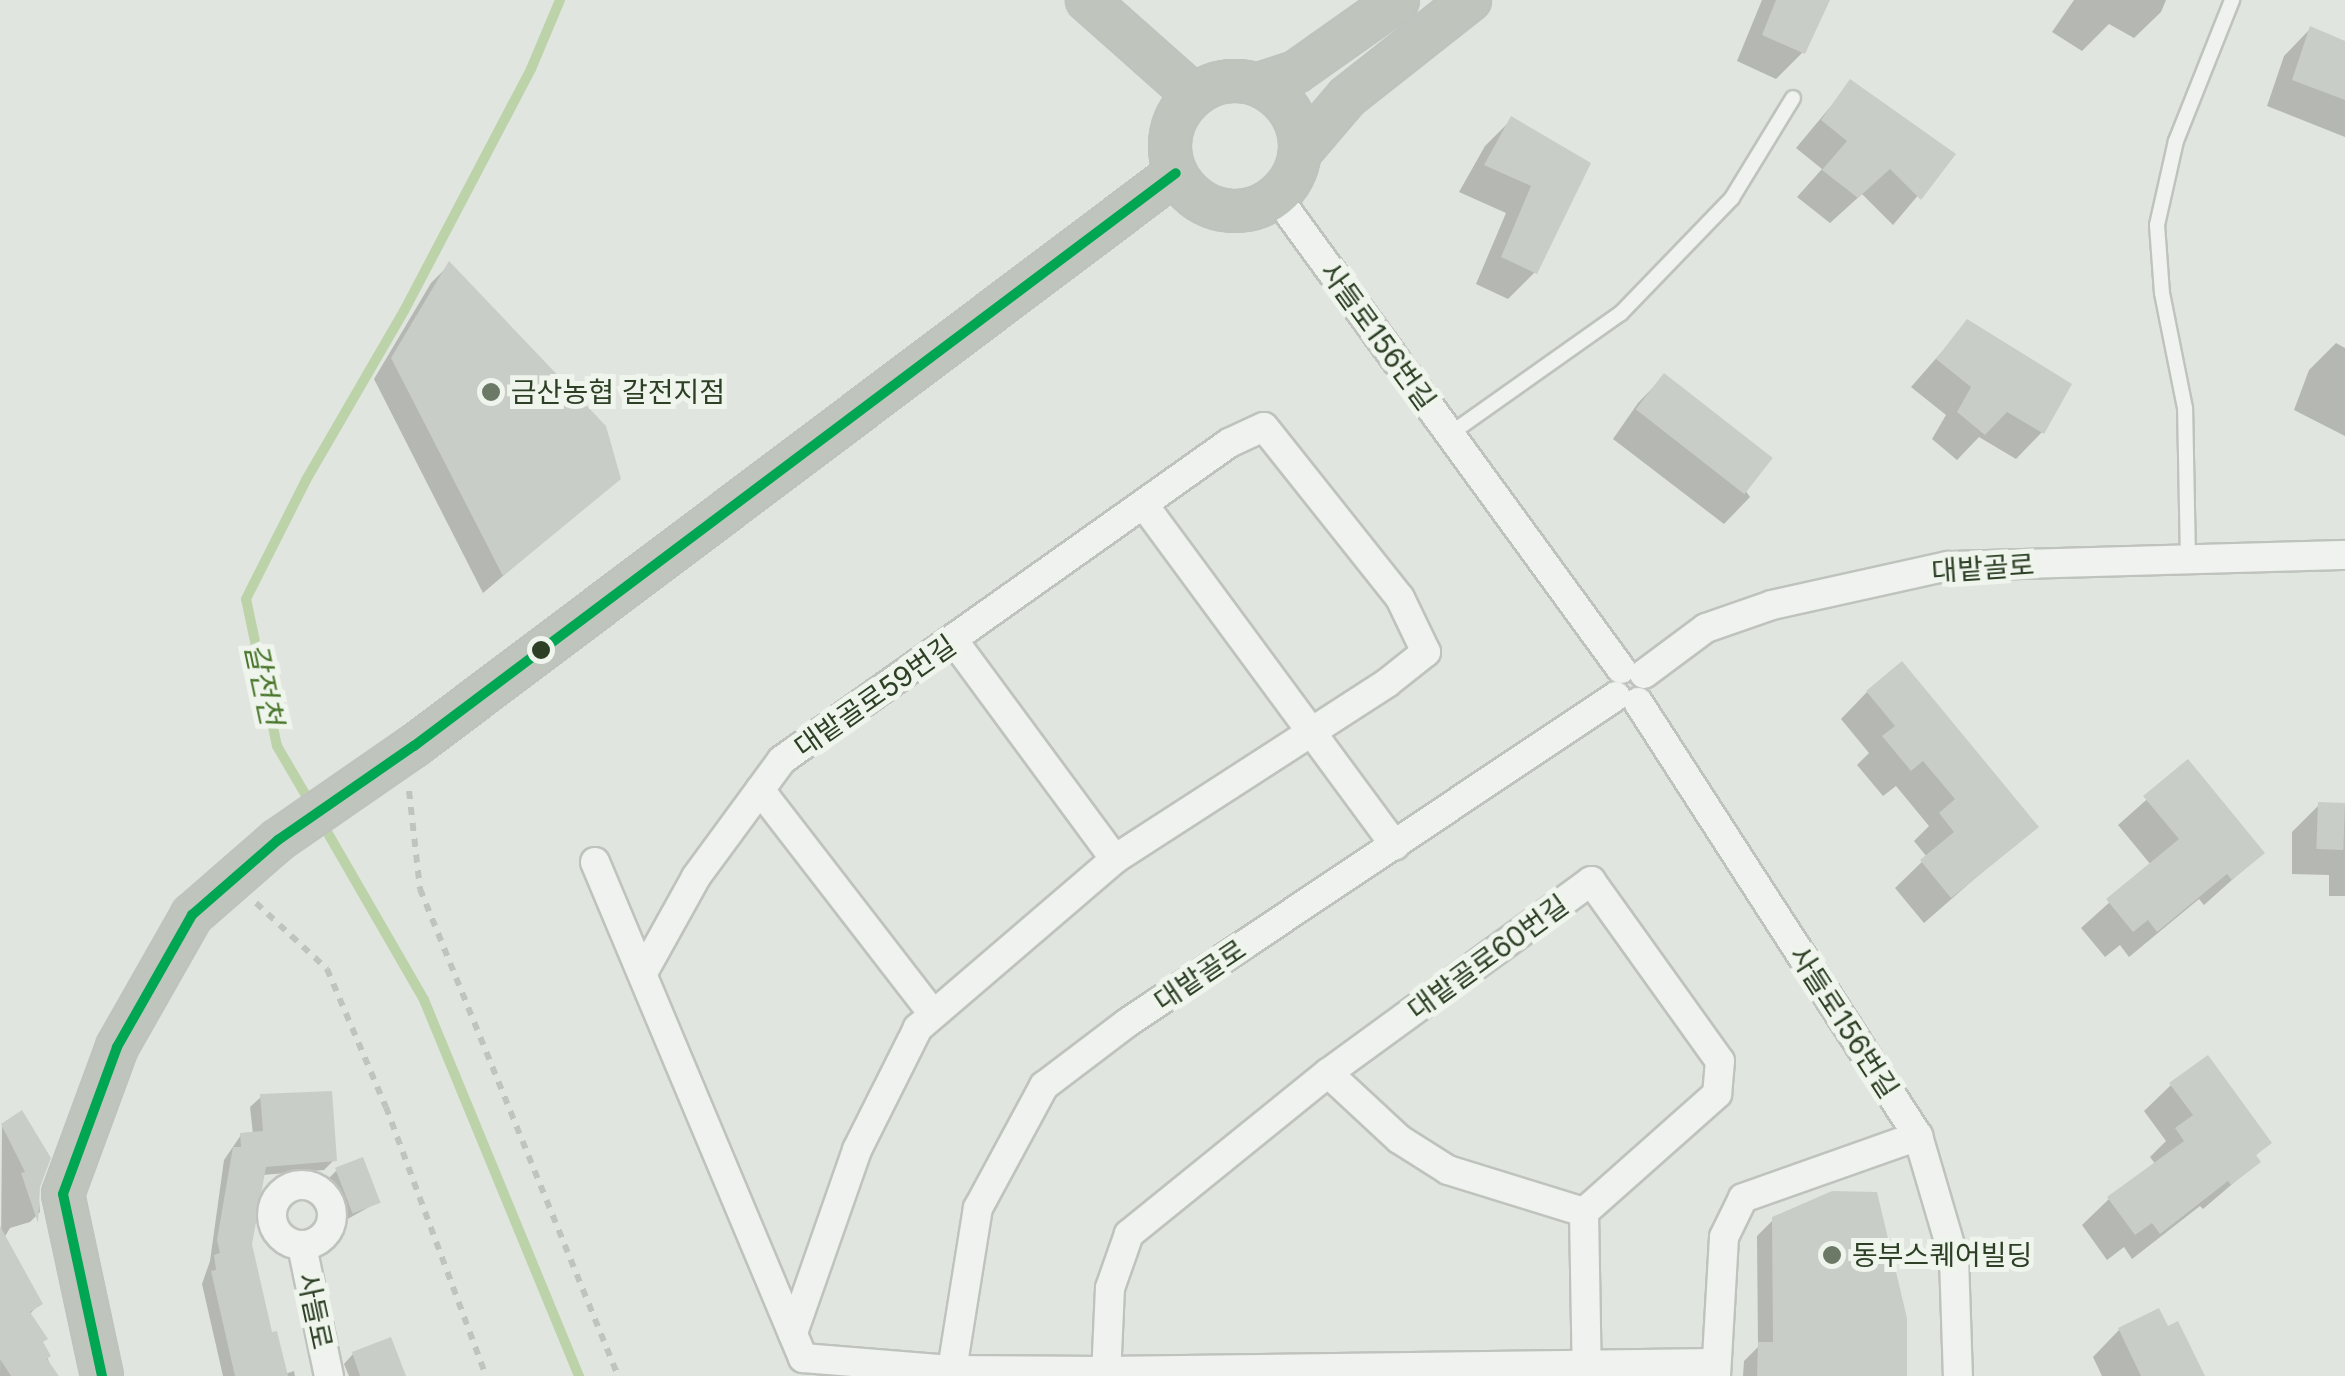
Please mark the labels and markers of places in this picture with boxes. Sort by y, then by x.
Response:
place label: 금산농협 갈전지점 [511,375,725,409]
marker: 금산농협 갈전지점 [480,381,502,403]
unlabelled marker [531,640,551,660]
place label: 동부스퀘어빌딩 [1852,1238,2032,1272]
marker: 동부스퀘어빌딩 [1821,1244,1843,1266]

